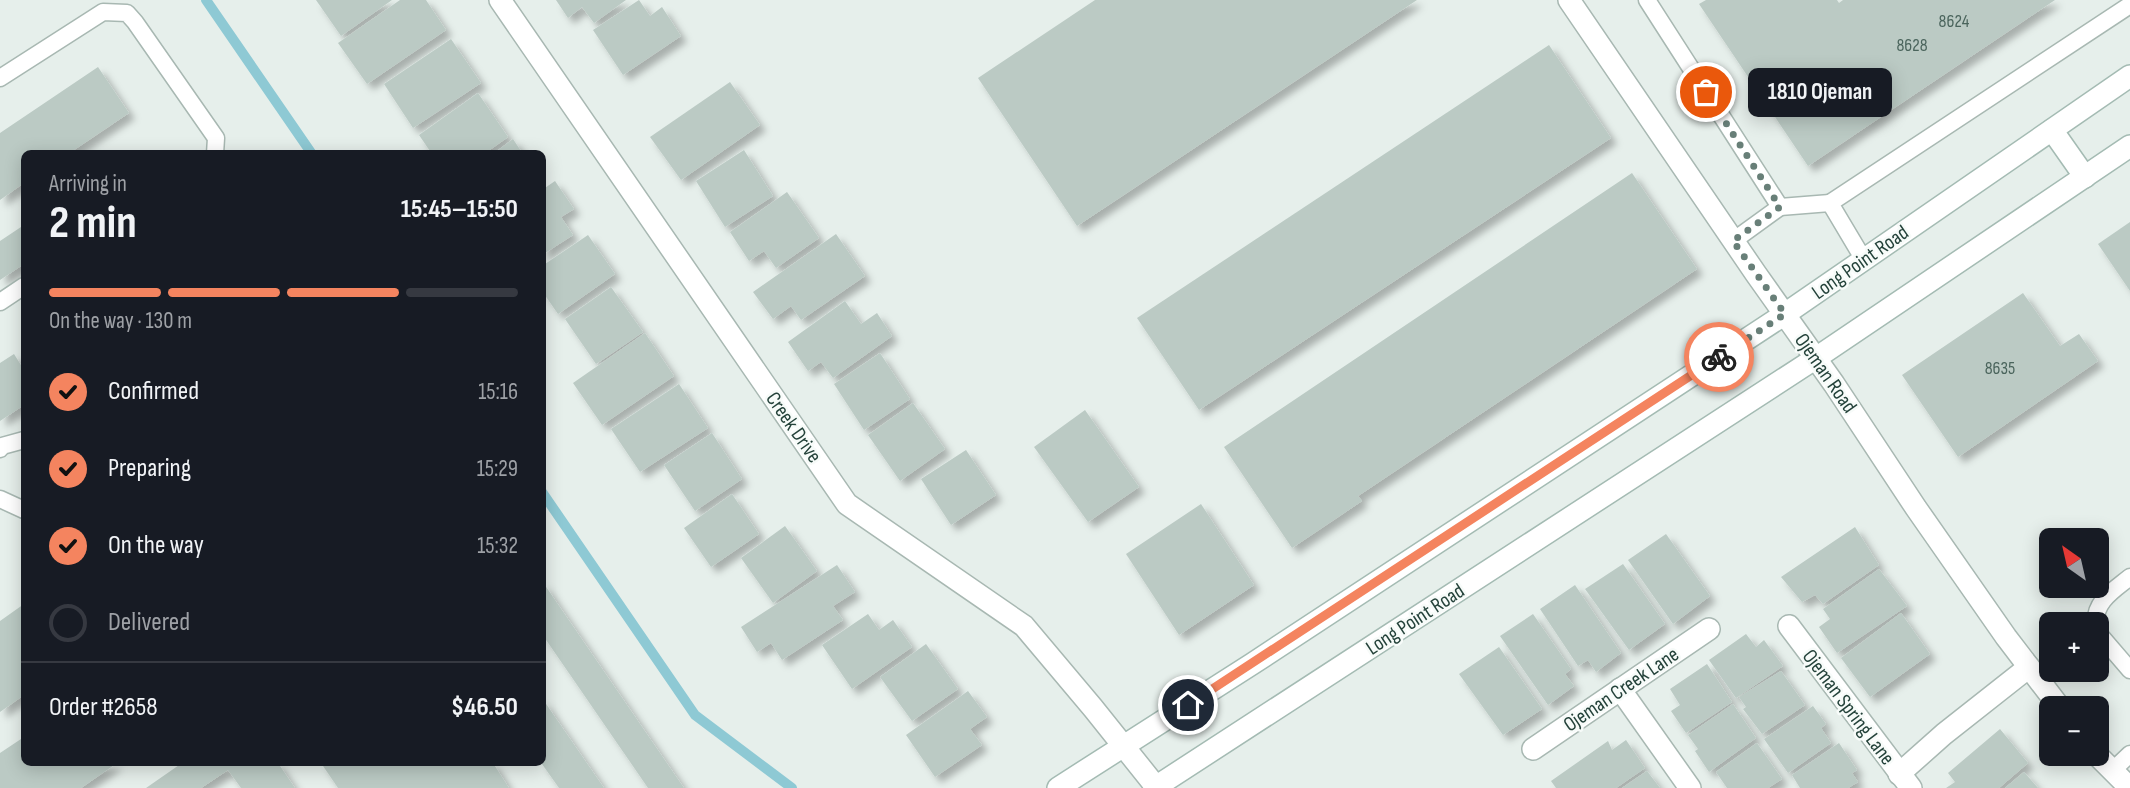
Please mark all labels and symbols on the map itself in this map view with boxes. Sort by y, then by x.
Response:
house number: 8624 [1939,11,1970,32]
house number: 8628 [1896,35,1928,56]
pin [1676,62,1736,122]
callout: 1810 Ojeman [1748,68,1892,116]
street label: Long Point Road [1807,220,1913,305]
courier [1684,322,1754,392]
street label: Ojeman Road [1789,329,1862,418]
house number: 8635 [1985,358,2015,379]
street label: Creek Drive [760,387,827,468]
north arrow [2039,528,2109,598]
street label: Long Point Road [1361,578,1469,660]
street label: Ojeman Creek Lane [1559,642,1684,737]
street label: Ojeman Spring Lane [1797,645,1900,770]
pin [1158,675,1218,735]

